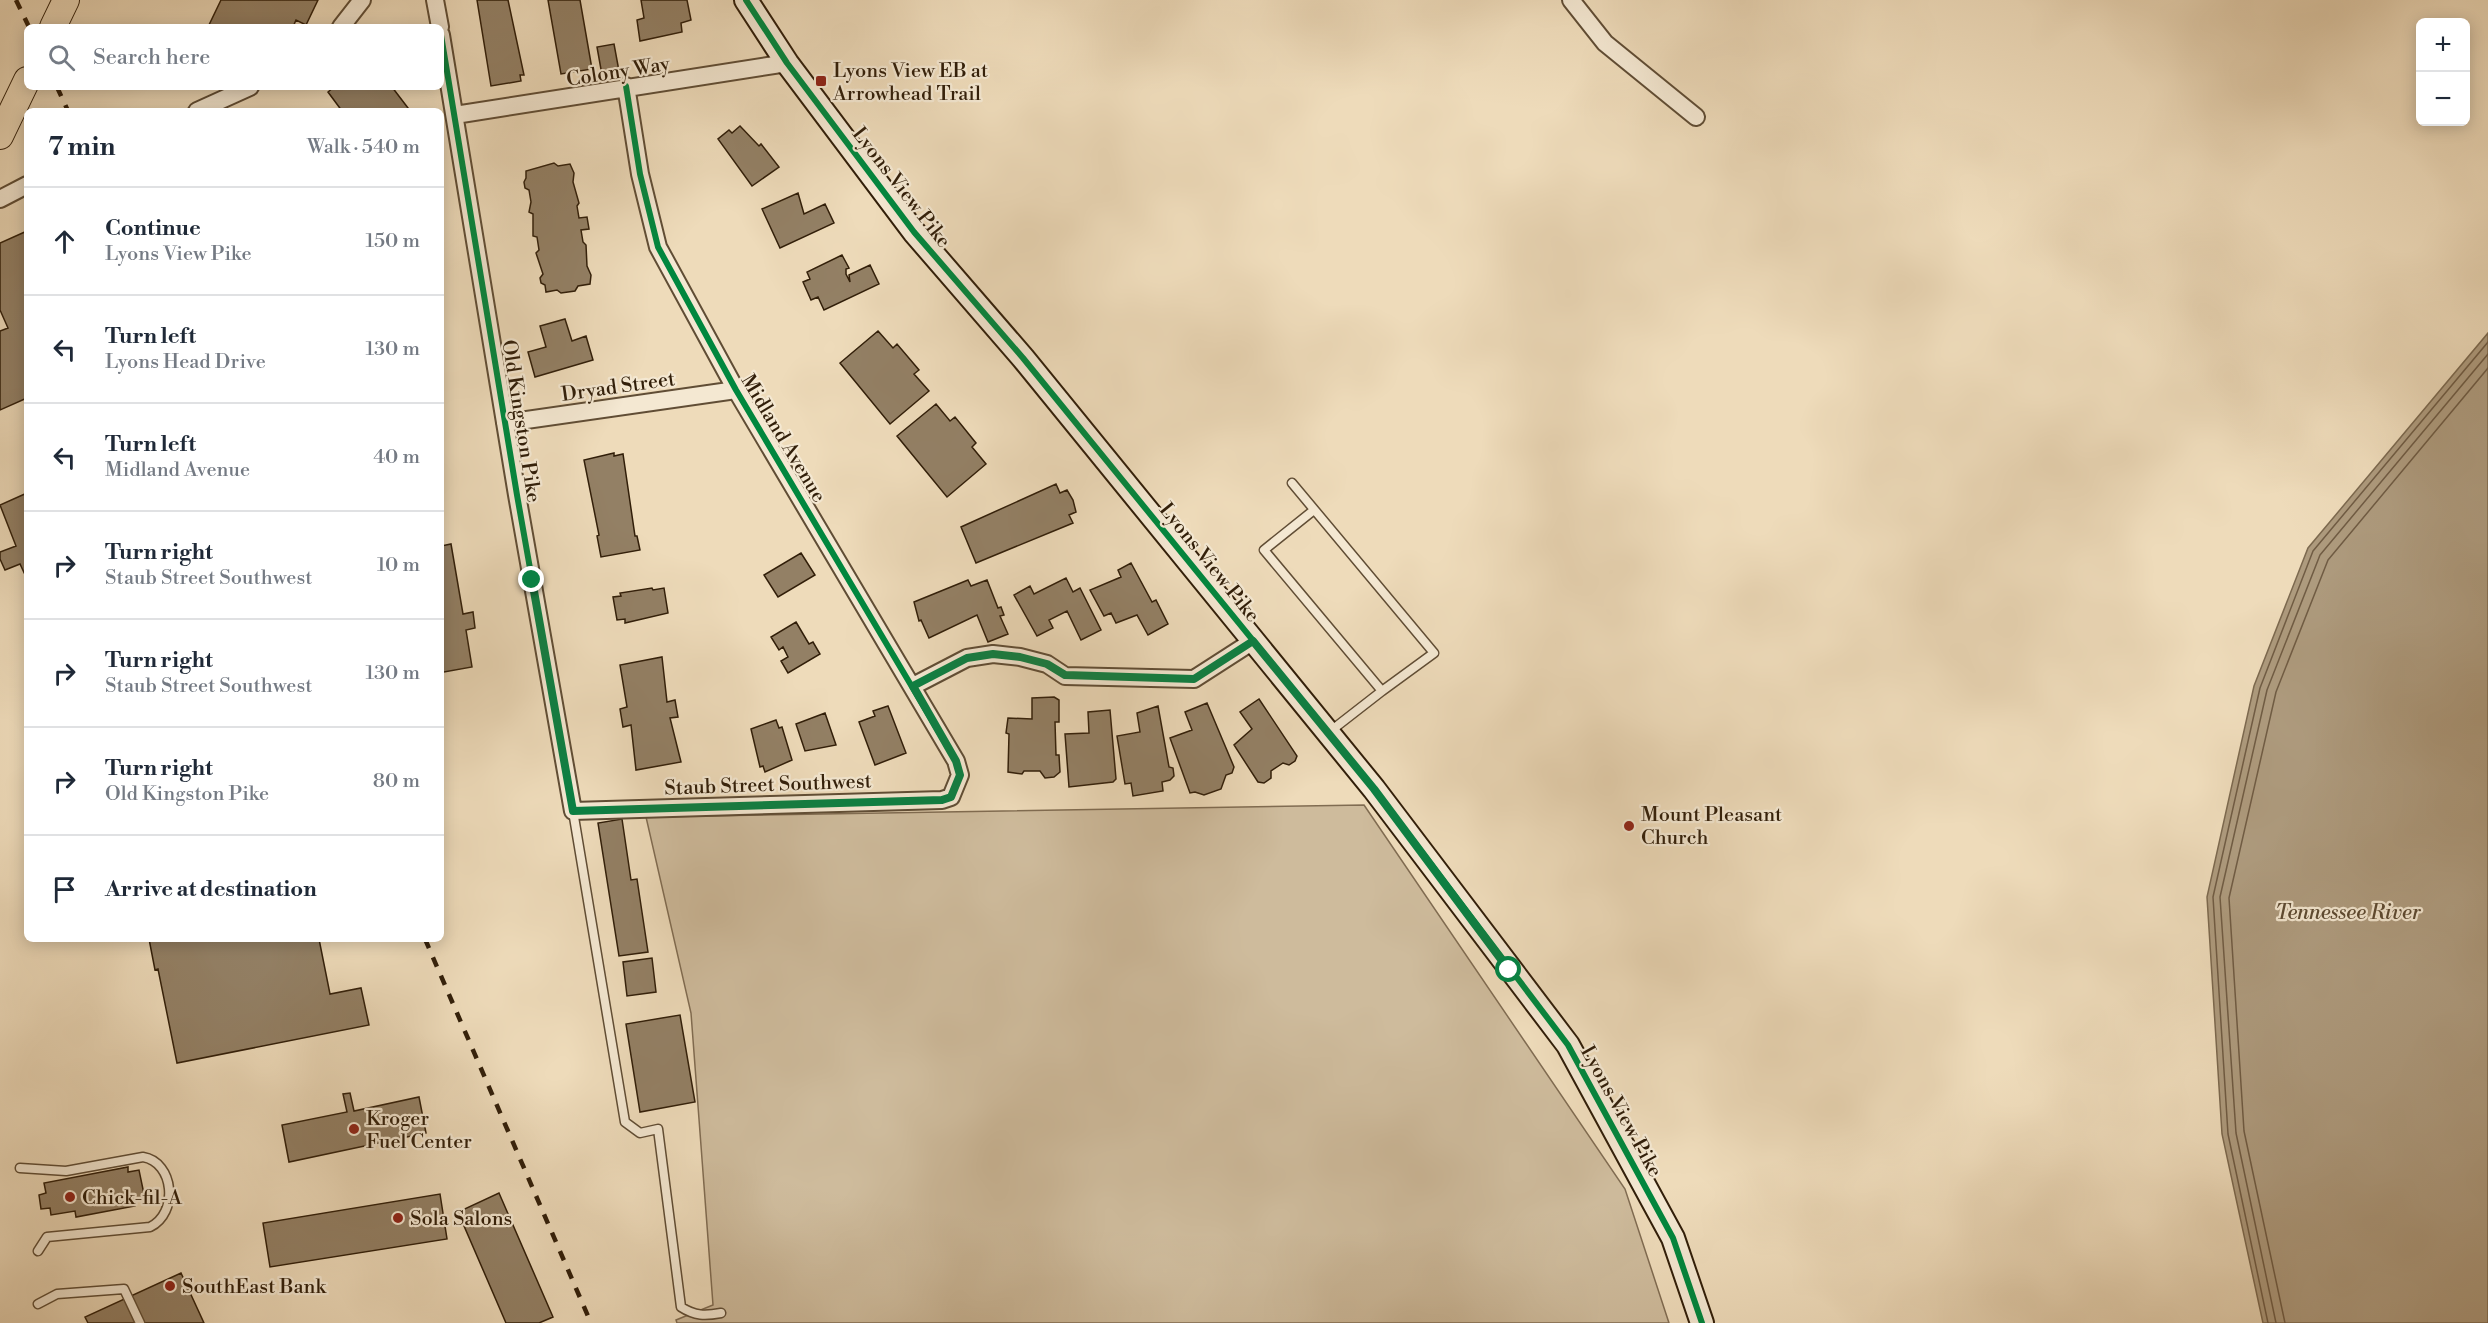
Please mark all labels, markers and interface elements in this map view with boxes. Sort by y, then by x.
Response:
map controls [2416,18,2470,126]
button: + [2416,18,2470,72]
search box [24,24,444,90]
icon: search [45,41,78,74]
text: Search here [93,44,210,71]
street label: Colony Way [565,52,672,93]
place label: Lyons View EB at Arrowhead Trail [832,59,988,107]
button: − [2416,72,2470,126]
marker: Lyons View EB at Arrowhead Trail [814,74,828,88]
street label: Lyons View Pike [846,123,956,253]
text: 7 min [48,131,115,163]
text: Walk · 540 m [307,135,420,160]
text: Continue [105,215,201,242]
icon: ahead [48,225,81,258]
text: 150 m [365,229,420,254]
text: Lyons View Pike [105,242,251,267]
text: Turn left [105,323,196,350]
icon: left [48,333,81,366]
text: 130 m [365,337,420,362]
street label: Old Kingston Pike [495,338,546,504]
text: Lyons Head Drive [105,350,266,375]
street label: Dryad Street [560,367,677,408]
street label: Midland Avenue [735,370,831,507]
text: Turn left [105,431,196,458]
icon: left [48,441,81,474]
text: 40 m [373,445,420,470]
text: Midland Avenue [105,458,250,483]
street label: Lyons View Pike [1153,498,1265,628]
text: Turn right [105,539,213,566]
icon: right [48,549,81,582]
text: 10 m [377,553,420,578]
text: Staub Street Southwest [105,566,312,591]
route end [518,566,544,592]
text: Turn right [105,647,213,674]
icon: right [48,657,81,690]
text: 130 m [365,661,420,686]
text: Staub Street Southwest [105,674,312,699]
text: Turn right [105,755,213,782]
icon: right [48,765,81,798]
text: 80 m [373,769,420,794]
street label: Staub Street Southwest [664,769,872,802]
text: Old Kingston Pike [105,782,269,807]
place label: Mount Pleasant Church [1641,803,1782,851]
marker: Mount Pleasant Church [1622,819,1636,833]
icon: arrive [48,873,81,906]
text: Arrive at destination [105,876,317,903]
water label: Tennessee River [2275,900,2422,926]
route start [1495,956,1521,982]
street label: Lyons View Pike [1574,1042,1667,1182]
place label: Kroger Fuel Center [366,1107,472,1155]
marker: Kroger Fuel Center [347,1122,361,1136]
place label: Chick-fil-A [82,1186,183,1211]
marker: Chick-fil-A [63,1190,77,1204]
place label: Sola Salons [410,1207,512,1232]
marker: Sola Salons [391,1211,405,1225]
place label: SouthEast Bank [182,1275,328,1300]
marker: SouthEast Bank [163,1279,177,1293]

